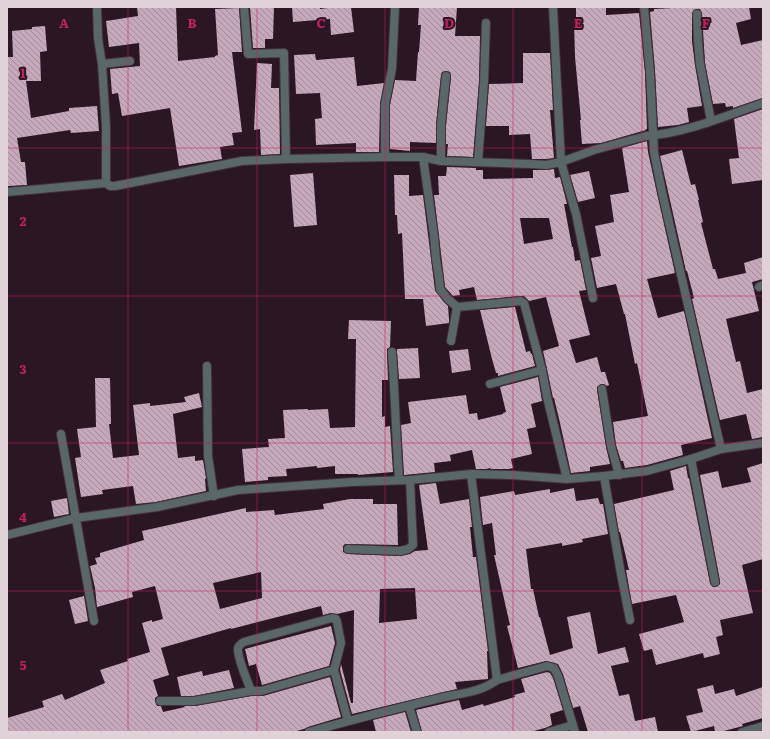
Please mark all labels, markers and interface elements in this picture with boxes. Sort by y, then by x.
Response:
text: A [59,13,69,32]
text: B [188,13,197,32]
text: C [316,13,326,32]
text: D [444,13,454,32]
text: E [574,13,583,32]
text: F [702,13,710,32]
text: 1 [20,63,26,82]
text: 2 [20,211,27,230]
text: 3 [19,359,27,378]
text: 4 [19,507,27,526]
text: 5 [19,655,27,674]

